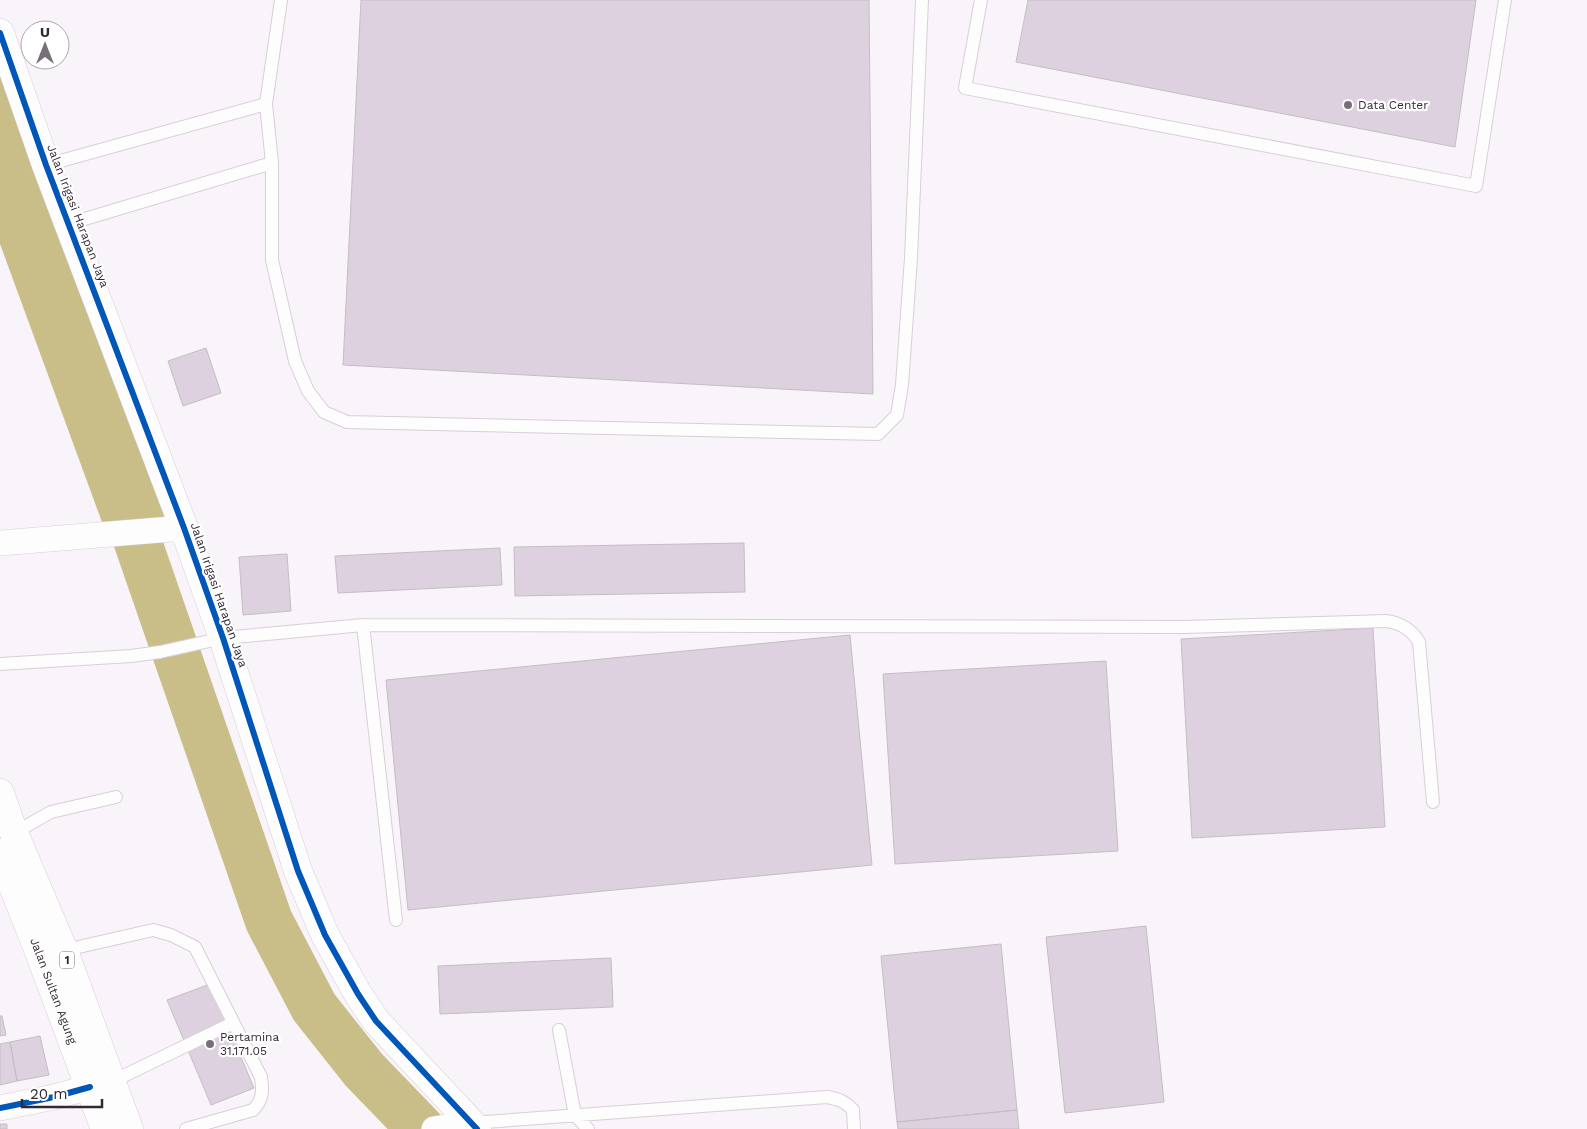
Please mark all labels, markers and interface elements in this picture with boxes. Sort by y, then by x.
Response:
north arrow [20,20,70,70]
text: U [40,24,50,40]
place label: Data Center [1358,98,1428,112]
marker: Data Center [1342,99,1354,111]
street label: Jalan Irigasi Harapan Jaya [44,142,112,290]
street label: Jalan Irigasi Harapan Jaya [188,521,250,669]
street label: Jalan Sultan Agung [27,936,80,1047]
road number: 1 [60,952,74,968]
place label: Pertamina 31.171.05 [220,1030,280,1058]
marker: Pertamina 31.171.05 [204,1038,216,1050]
scale bar [22,1076,102,1108]
text: 20 m [30,1085,68,1103]

